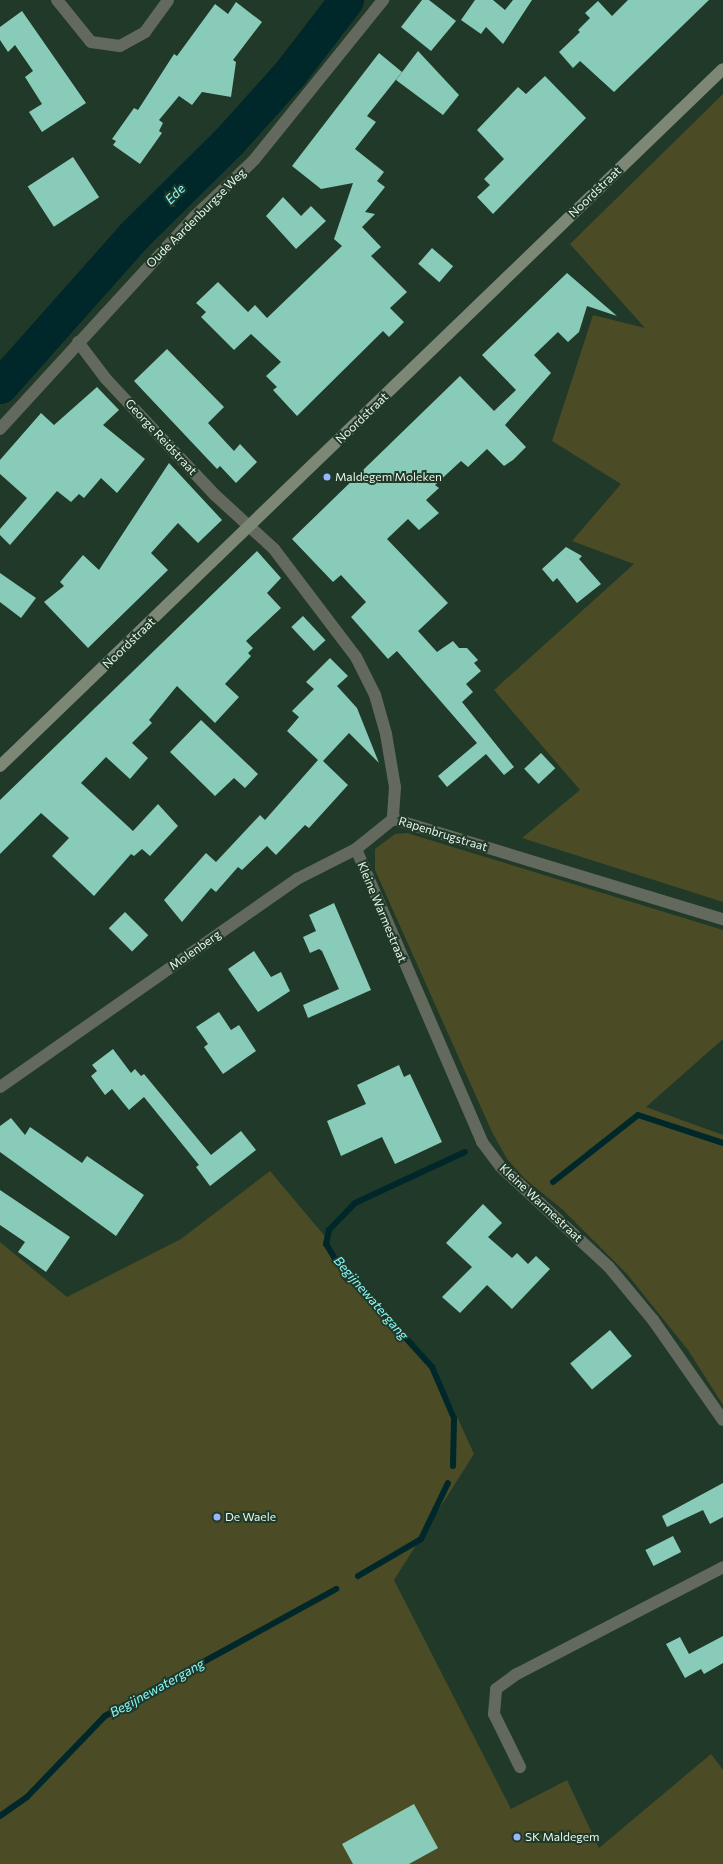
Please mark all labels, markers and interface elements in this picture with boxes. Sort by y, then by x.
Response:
street label: Noordstraat [566,163,624,221]
street label: Oude Aardenburgse Weg [143,165,249,271]
water label: Ede [162,181,188,207]
street label: Noordstraat [333,389,391,447]
street label: George Reidstraat [122,396,200,478]
place label: Maldegem Moleken [335,470,442,484]
marker: Maldegem Moleken [322,472,332,482]
street label: Noordstraat [100,614,158,672]
street label: Rapenbrugstraat [397,814,489,854]
street label: Kleine Warmestraat [354,859,410,965]
street label: Molenberg [166,927,224,973]
street label: Kleine Warmestraat [497,1161,585,1245]
water label: Begijnewatergang [330,1253,412,1343]
place label: De Waele [225,1510,276,1524]
marker: De Waele [212,1512,222,1522]
water label: Begijnewatergang [107,1656,207,1720]
place label: SK Maldegem [525,1830,600,1844]
marker: SK Maldegem [512,1832,522,1842]

